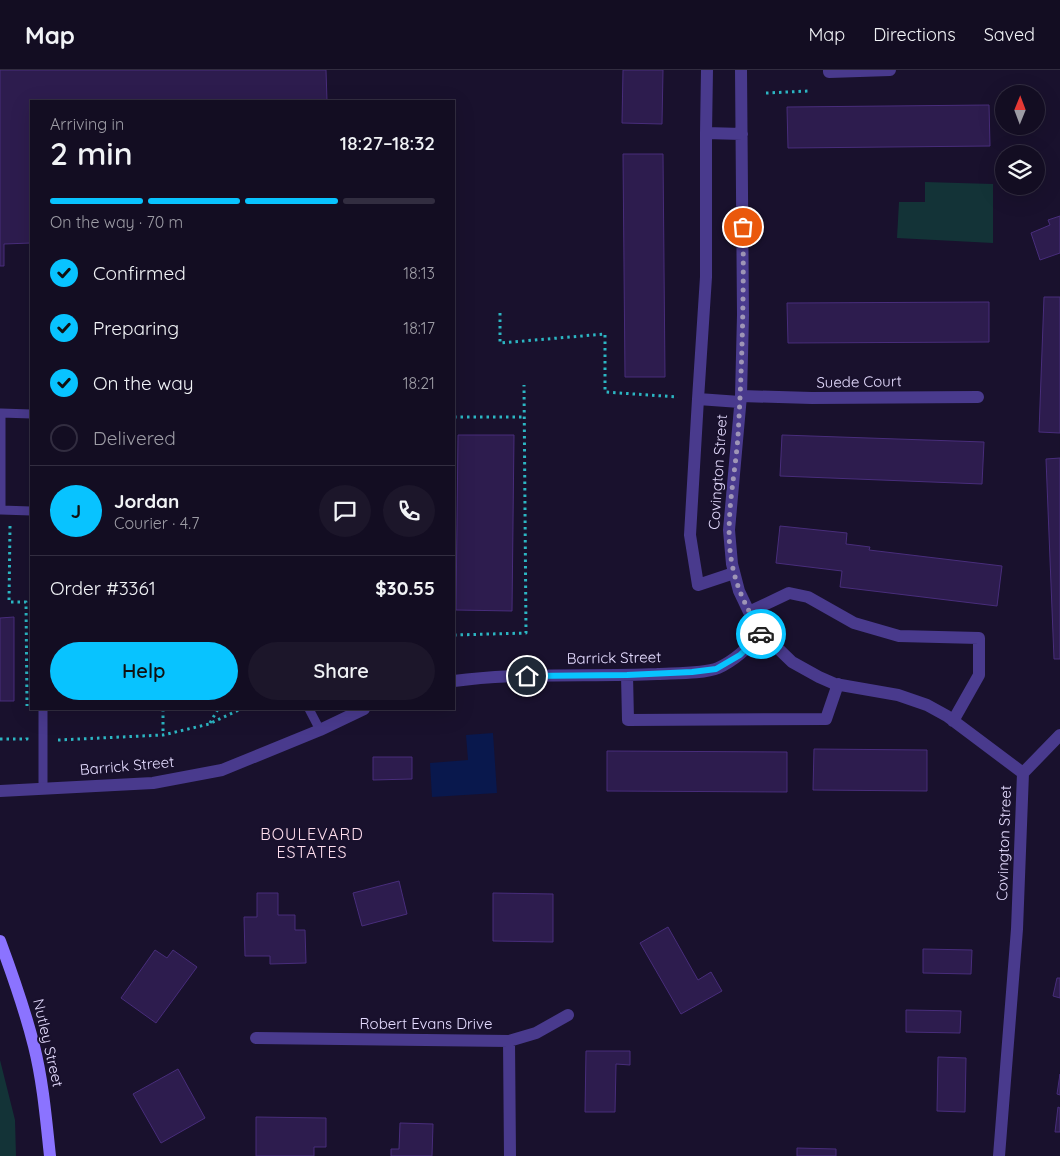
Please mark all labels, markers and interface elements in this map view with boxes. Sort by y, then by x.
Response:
text: Map [25,20,75,50]
text: Map [808,23,845,46]
text: Directions [873,23,956,46]
text: Saved [984,23,1035,46]
north arrow [995,85,1045,135]
map controls [995,85,1045,195]
text: Arriving in [50,114,124,134]
text: 18:27–18:32 [340,131,435,155]
text: 2 min [50,133,133,173]
button: layers [995,145,1045,195]
pin [722,206,764,248]
text: On the way · 70 m [50,212,183,232]
icon: bag [729,213,757,241]
icon: check [50,259,78,287]
text: Confirmed [93,261,186,285]
text: 18:13 [403,263,435,283]
icon: check [50,314,78,342]
text: Preparing [93,316,179,340]
text: 18:17 [403,318,435,338]
icon: check [50,369,78,397]
text: On the way [93,371,194,395]
street label: Suede Court [816,371,902,392]
text: 18:21 [403,373,435,393]
street label: Covington Street [704,414,731,530]
text: Delivered [93,426,176,450]
button: chat [319,485,371,537]
button: phone [383,485,435,537]
text: Jordan [114,489,179,513]
text: J [71,499,81,523]
text: Courier · 4.7 [114,513,199,533]
text: Order #3361 [50,576,156,600]
text: $30.55 [375,576,435,600]
courier [736,609,786,659]
icon: car [747,620,775,648]
button: Help [50,642,238,700]
button: Share [248,642,435,700]
street label: Barrick Street [567,647,661,668]
pin [506,655,548,697]
icon: home [513,662,541,690]
street label: Barrick Street [79,752,175,779]
street label: Covington Street [992,785,1015,901]
district label: BOULEVARD ESTATES [260,824,364,862]
street label: Nutley Street [29,997,68,1089]
street label: Robert Evans Drive [360,1014,492,1033]

